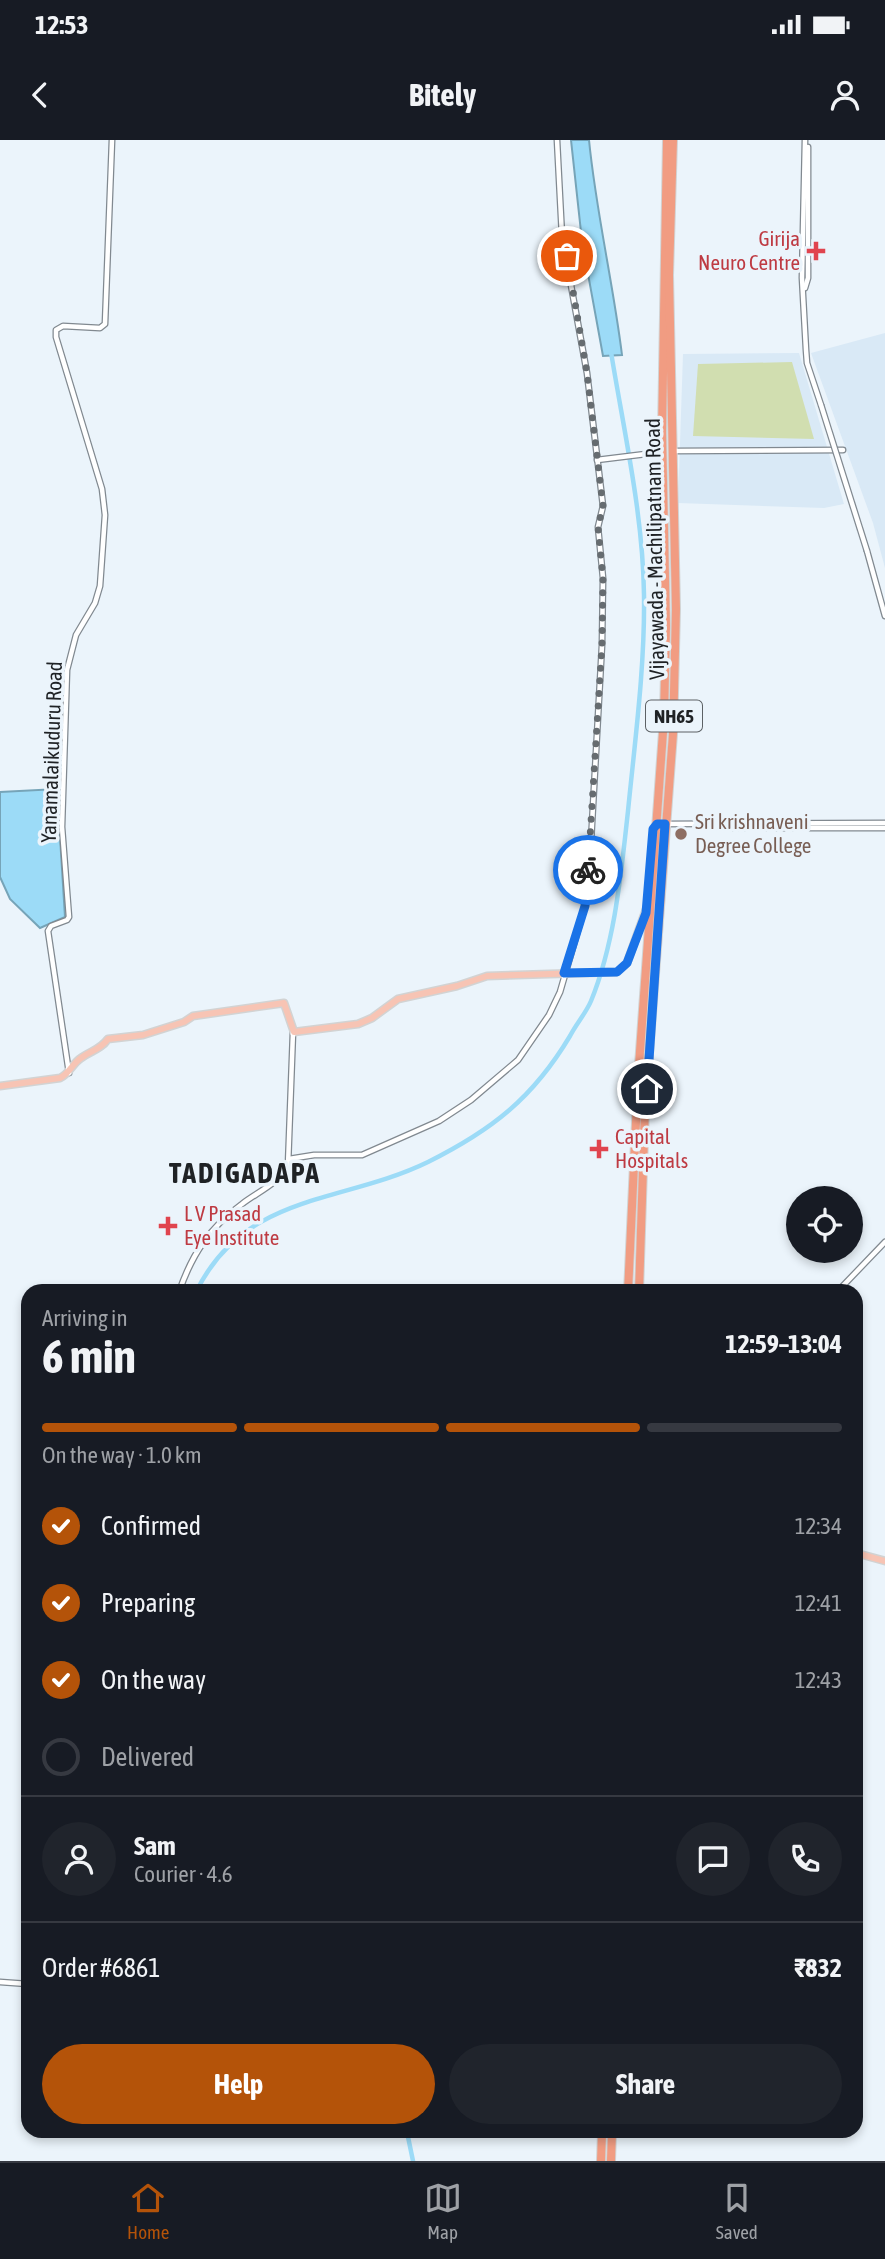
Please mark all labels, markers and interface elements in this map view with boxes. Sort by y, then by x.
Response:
text: 12:53 [35,10,89,40]
icon: back [21,76,59,114]
text: Bitely [409,76,476,113]
icon: person [826,76,864,114]
pin [537,226,597,286]
place label: Girija Neuro Centre [698,226,800,274]
icon: bag [548,237,586,275]
marker: Girija Neuro Centre [806,241,826,261]
street label: Vijayawada - Machilipatnam Road [640,418,668,680]
street label: Yanamalaikuduru Road [36,661,66,843]
road number: NH65 [646,701,702,732]
place label: Sri krishnaveni Degree College [695,809,811,857]
marker: Sri krishnaveni Degree College [673,826,689,842]
courier [553,835,623,905]
icon: bike [569,851,607,889]
pin [617,1059,677,1119]
icon: home [628,1070,666,1108]
place label: Capital Hospitals [615,1124,688,1172]
marker: Capital Hospitals [589,1139,609,1159]
district label: TADIGADAPA [169,1157,321,1189]
map controls [786,1186,863,1263]
button: locate [786,1186,863,1263]
place label: L V Prasad Eye Institute [184,1201,279,1249]
marker: L V Prasad Eye Institute [158,1216,178,1236]
text: Arriving in [42,1305,128,1331]
text: 12:59–13:04 [725,1329,842,1359]
text: 6 min [42,1330,136,1383]
text: On the way · 1.0 km [42,1442,202,1468]
icon: check [42,1507,80,1545]
text: Confirmed [101,1511,201,1541]
text: 12:34 [795,1513,842,1539]
icon: check [42,1584,80,1622]
text: Preparing [101,1588,195,1618]
text: 12:41 [795,1590,842,1616]
icon: check [42,1661,80,1699]
text: On the way [101,1665,206,1695]
text: 12:43 [795,1667,842,1693]
text: Delivered [101,1742,194,1772]
button: person [42,1822,116,1896]
button: chat [676,1822,750,1896]
button: phone [768,1822,842,1896]
text: Sam [134,1831,176,1861]
text: Courier · 4.6 [134,1861,233,1887]
text: Order #6861 [42,1953,161,1983]
text: ₹832 [794,1953,842,1983]
button: Help [42,2044,435,2124]
button: Share [449,2044,842,2124]
tab: Home [127,2179,169,2243]
tab: Map [424,2179,462,2243]
tab: Saved [716,2179,758,2243]

